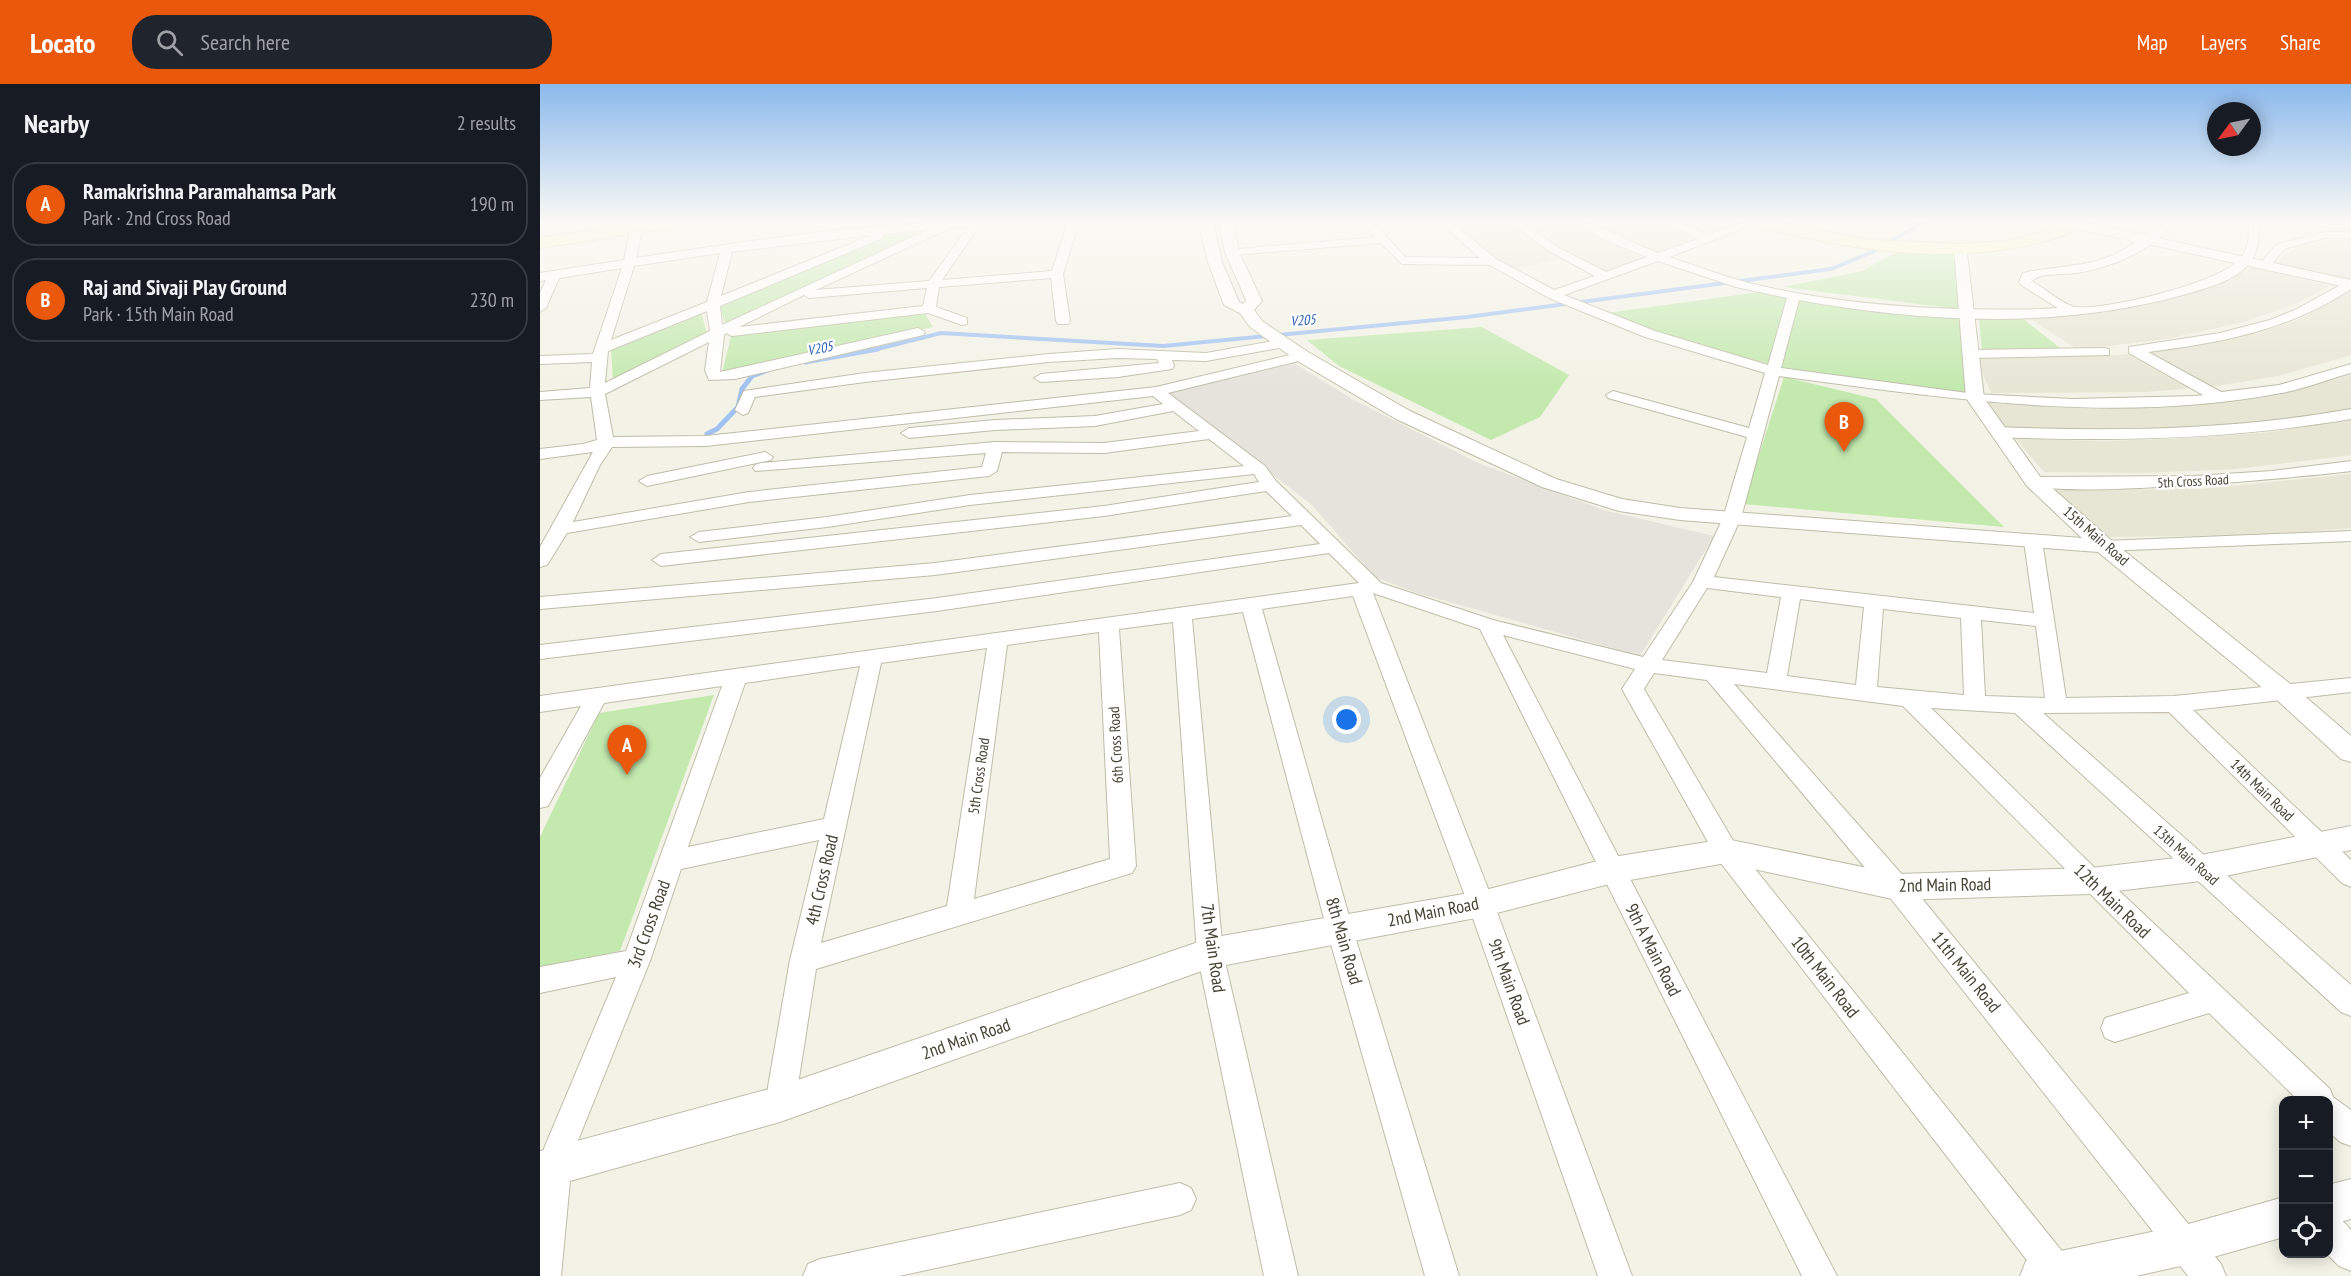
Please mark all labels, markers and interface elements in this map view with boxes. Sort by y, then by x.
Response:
search box [132,15,552,69]
text: Locato [30,24,96,61]
icon: search [153,26,186,59]
text: Search here [201,28,290,56]
text: Map [2137,29,2168,56]
text: Layers [2201,29,2247,56]
text: Share [2280,29,2321,56]
north arrow [2207,102,2261,156]
text: Nearby [24,107,89,140]
text: 2 results [457,110,516,136]
text: Ramakrishna Paramahamsa Park [83,177,336,205]
text: A [40,191,51,217]
text: 190 m [470,191,514,217]
text: Park · 2nd Cross Road [83,205,231,231]
text: Raj and Sivaji Play Ground [83,273,287,301]
text: B [41,287,50,313]
text: 230 m [470,287,514,313]
text: Park · 15th Main Road [83,301,234,327]
water label: V205 [1290,310,1318,330]
water label: V205 [806,337,836,359]
pin: B [1824,402,1864,452]
street label: 5th Cross Road [2157,470,2229,492]
street label: 15th Main Road [2059,502,2133,570]
your location [1332,705,1361,734]
street label: 6th Cross Road [1104,706,1127,784]
pin: A [608,726,646,775]
street label: 5th Cross Road [964,737,993,815]
street label: 14th Main Road [2226,754,2298,825]
street label: 13th Main Road [2150,820,2223,889]
street label: 4th Cross Road [800,832,843,927]
street label: 12th Main Road [2069,858,2156,943]
street label: 2nd Main Road [1898,872,1991,897]
street label: 3rd Cross Road [622,877,675,971]
street label: 2nd Main Road [1385,891,1481,932]
street label: 8th Main Road [1321,895,1368,987]
street label: 9th A Main Road [1620,900,1687,1000]
street label: 7th Main Road [1196,902,1231,994]
street label: 11th Main Road [1927,926,2006,1017]
street label: 10th Main Road [1786,931,1865,1022]
street label: 9th Main Road [1483,936,1536,1028]
street label: 2nd Main Road [918,1013,1013,1064]
map controls [2279,1096,2333,1258]
button: + [2279,1096,2333,1150]
button: − [2279,1150,2333,1204]
button: locate [2279,1204,2333,1258]

